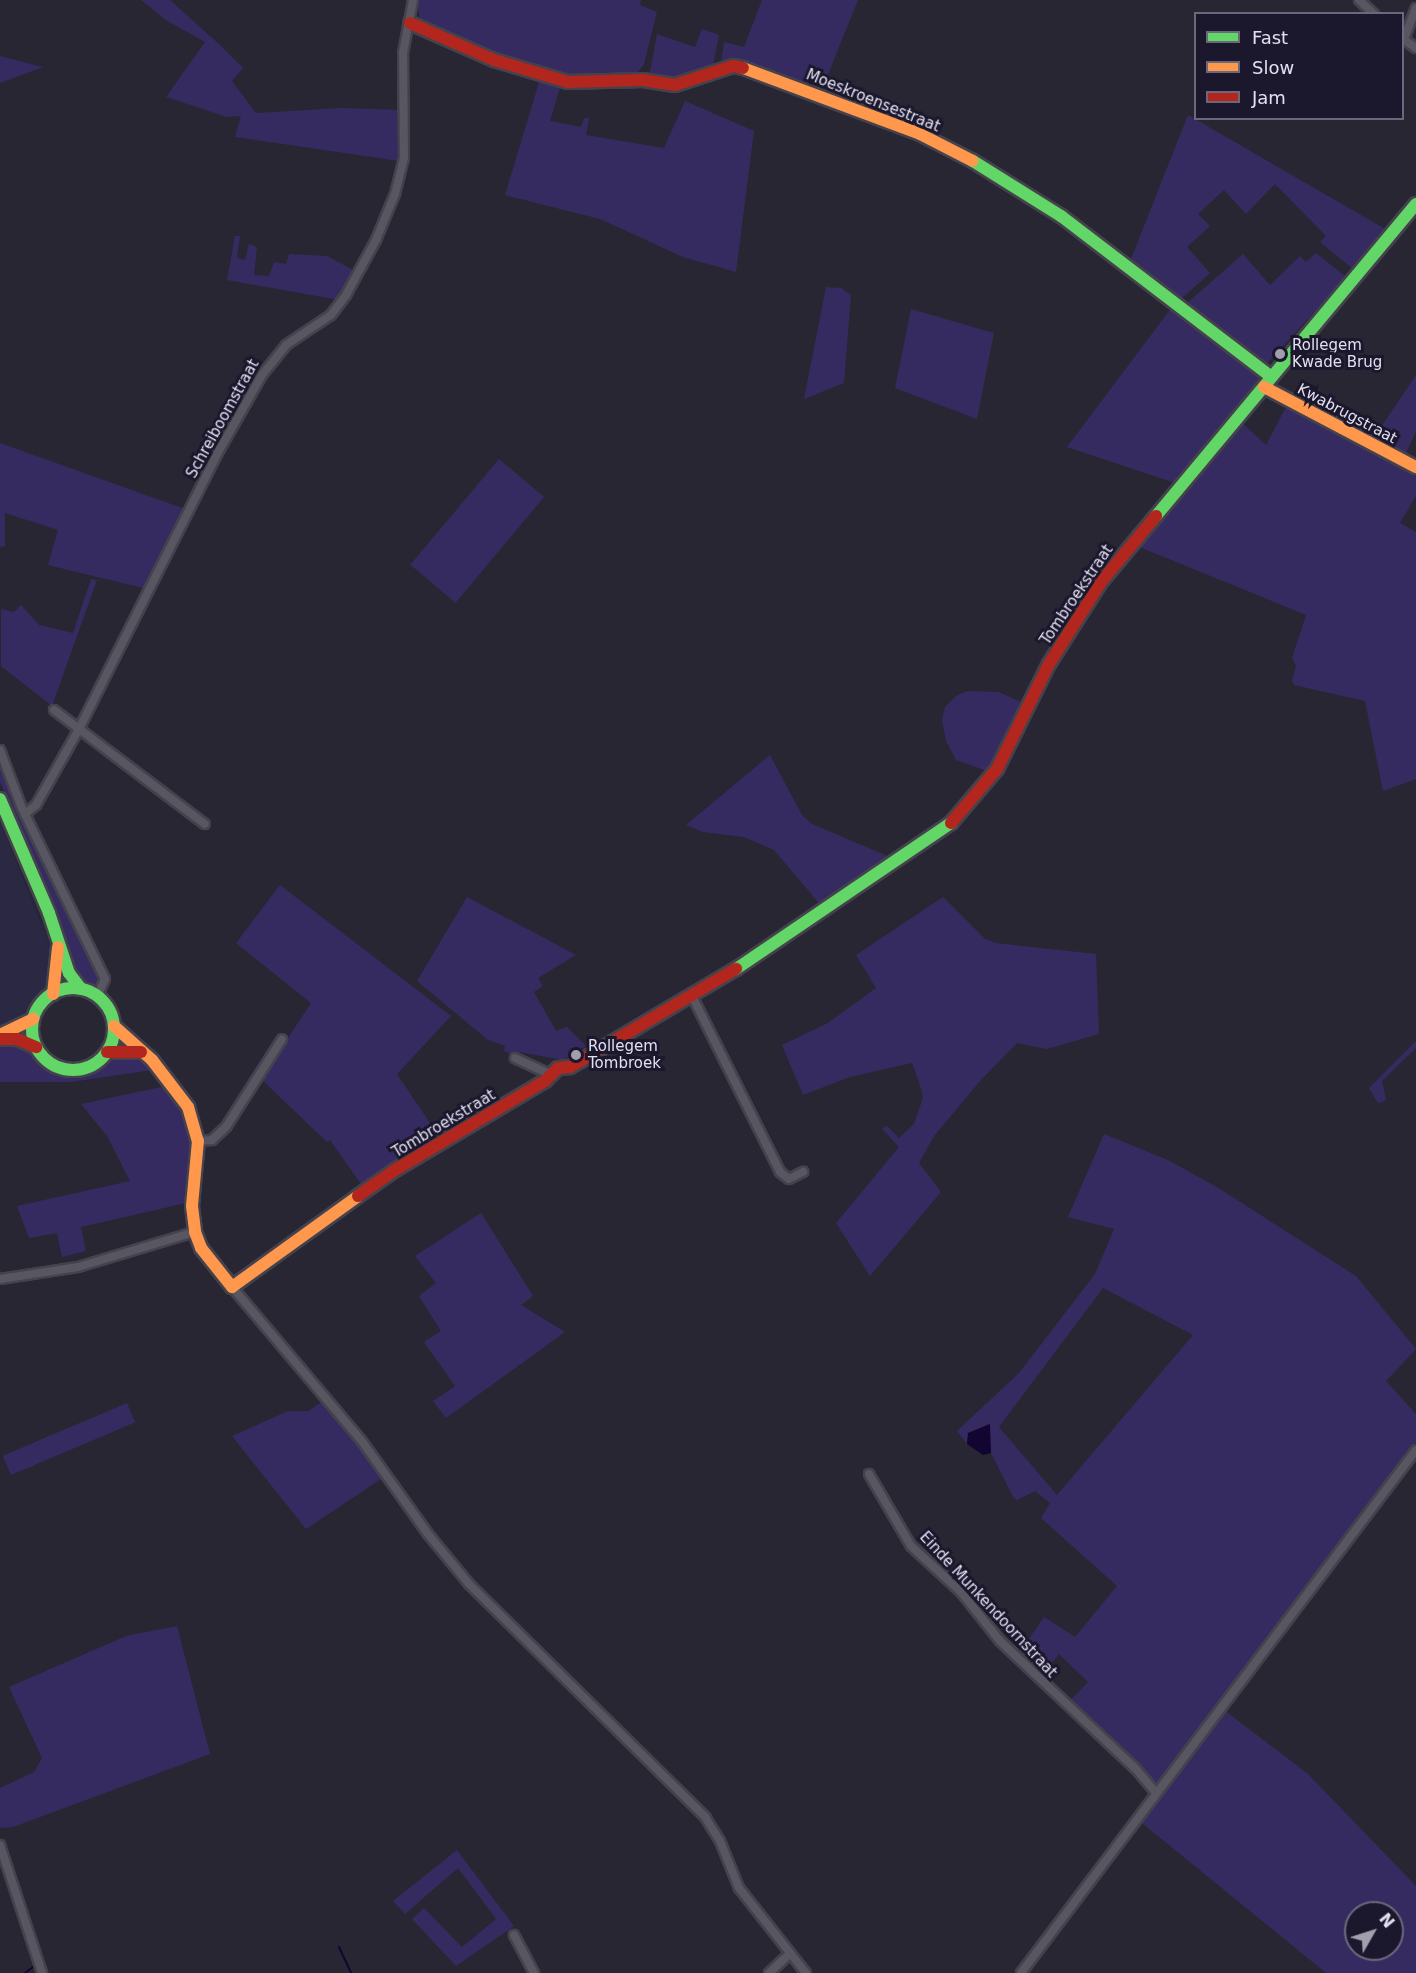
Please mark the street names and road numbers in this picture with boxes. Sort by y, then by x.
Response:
street label: Moeskroensestraat [803,66,943,136]
street label: Schreiboomstraat [183,356,263,482]
street label: Kwabrugstraat [1294,380,1400,448]
street label: Tombroekstraat [1037,541,1117,649]
street label: Tombroekstraat [389,1086,499,1162]
street label: Einde Munkendoornstraat [916,1528,1060,1682]

